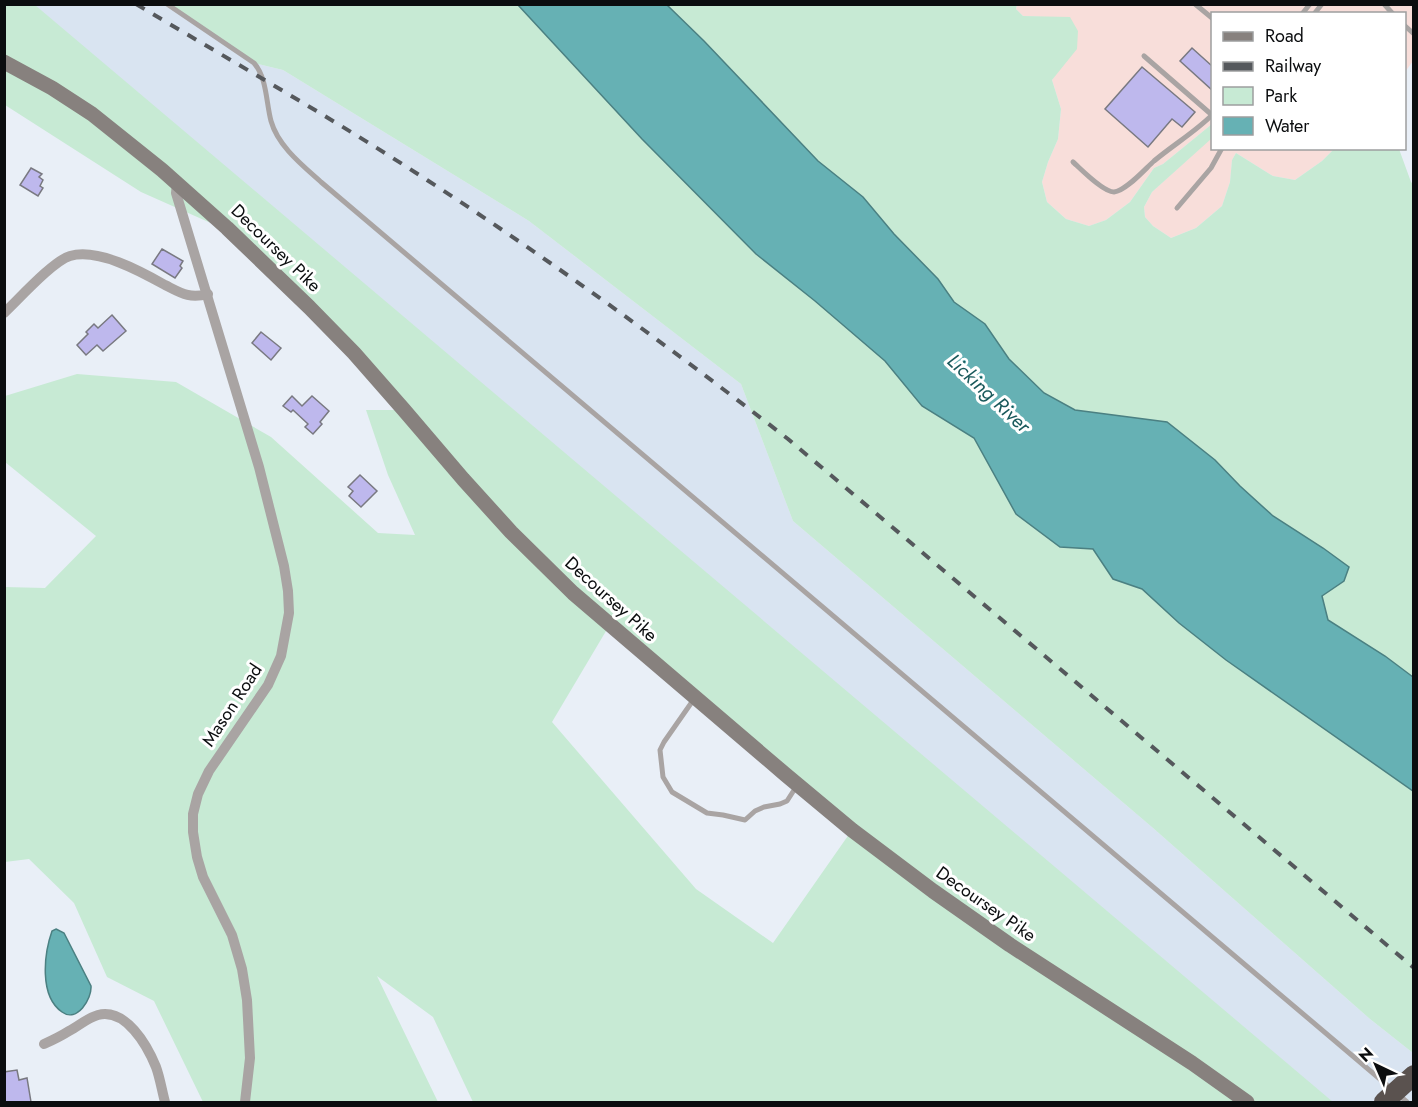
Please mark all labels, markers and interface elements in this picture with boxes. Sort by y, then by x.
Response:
legend [1211,12,1406,150]
text: Road [1265,23,1304,49]
text: Railway [1265,53,1321,79]
text: Park [1265,83,1297,109]
text: Water [1265,113,1310,139]
street label: Decoursey Pike [225,198,327,298]
water label: Licking River [940,347,1038,441]
street label: Decoursey Pike [559,550,663,648]
street label: Mason Road [195,659,269,751]
street label: Decoursey Pike [931,860,1041,948]
north arrow [1346,1035,1406,1095]
text: N [1353,1042,1378,1067]

